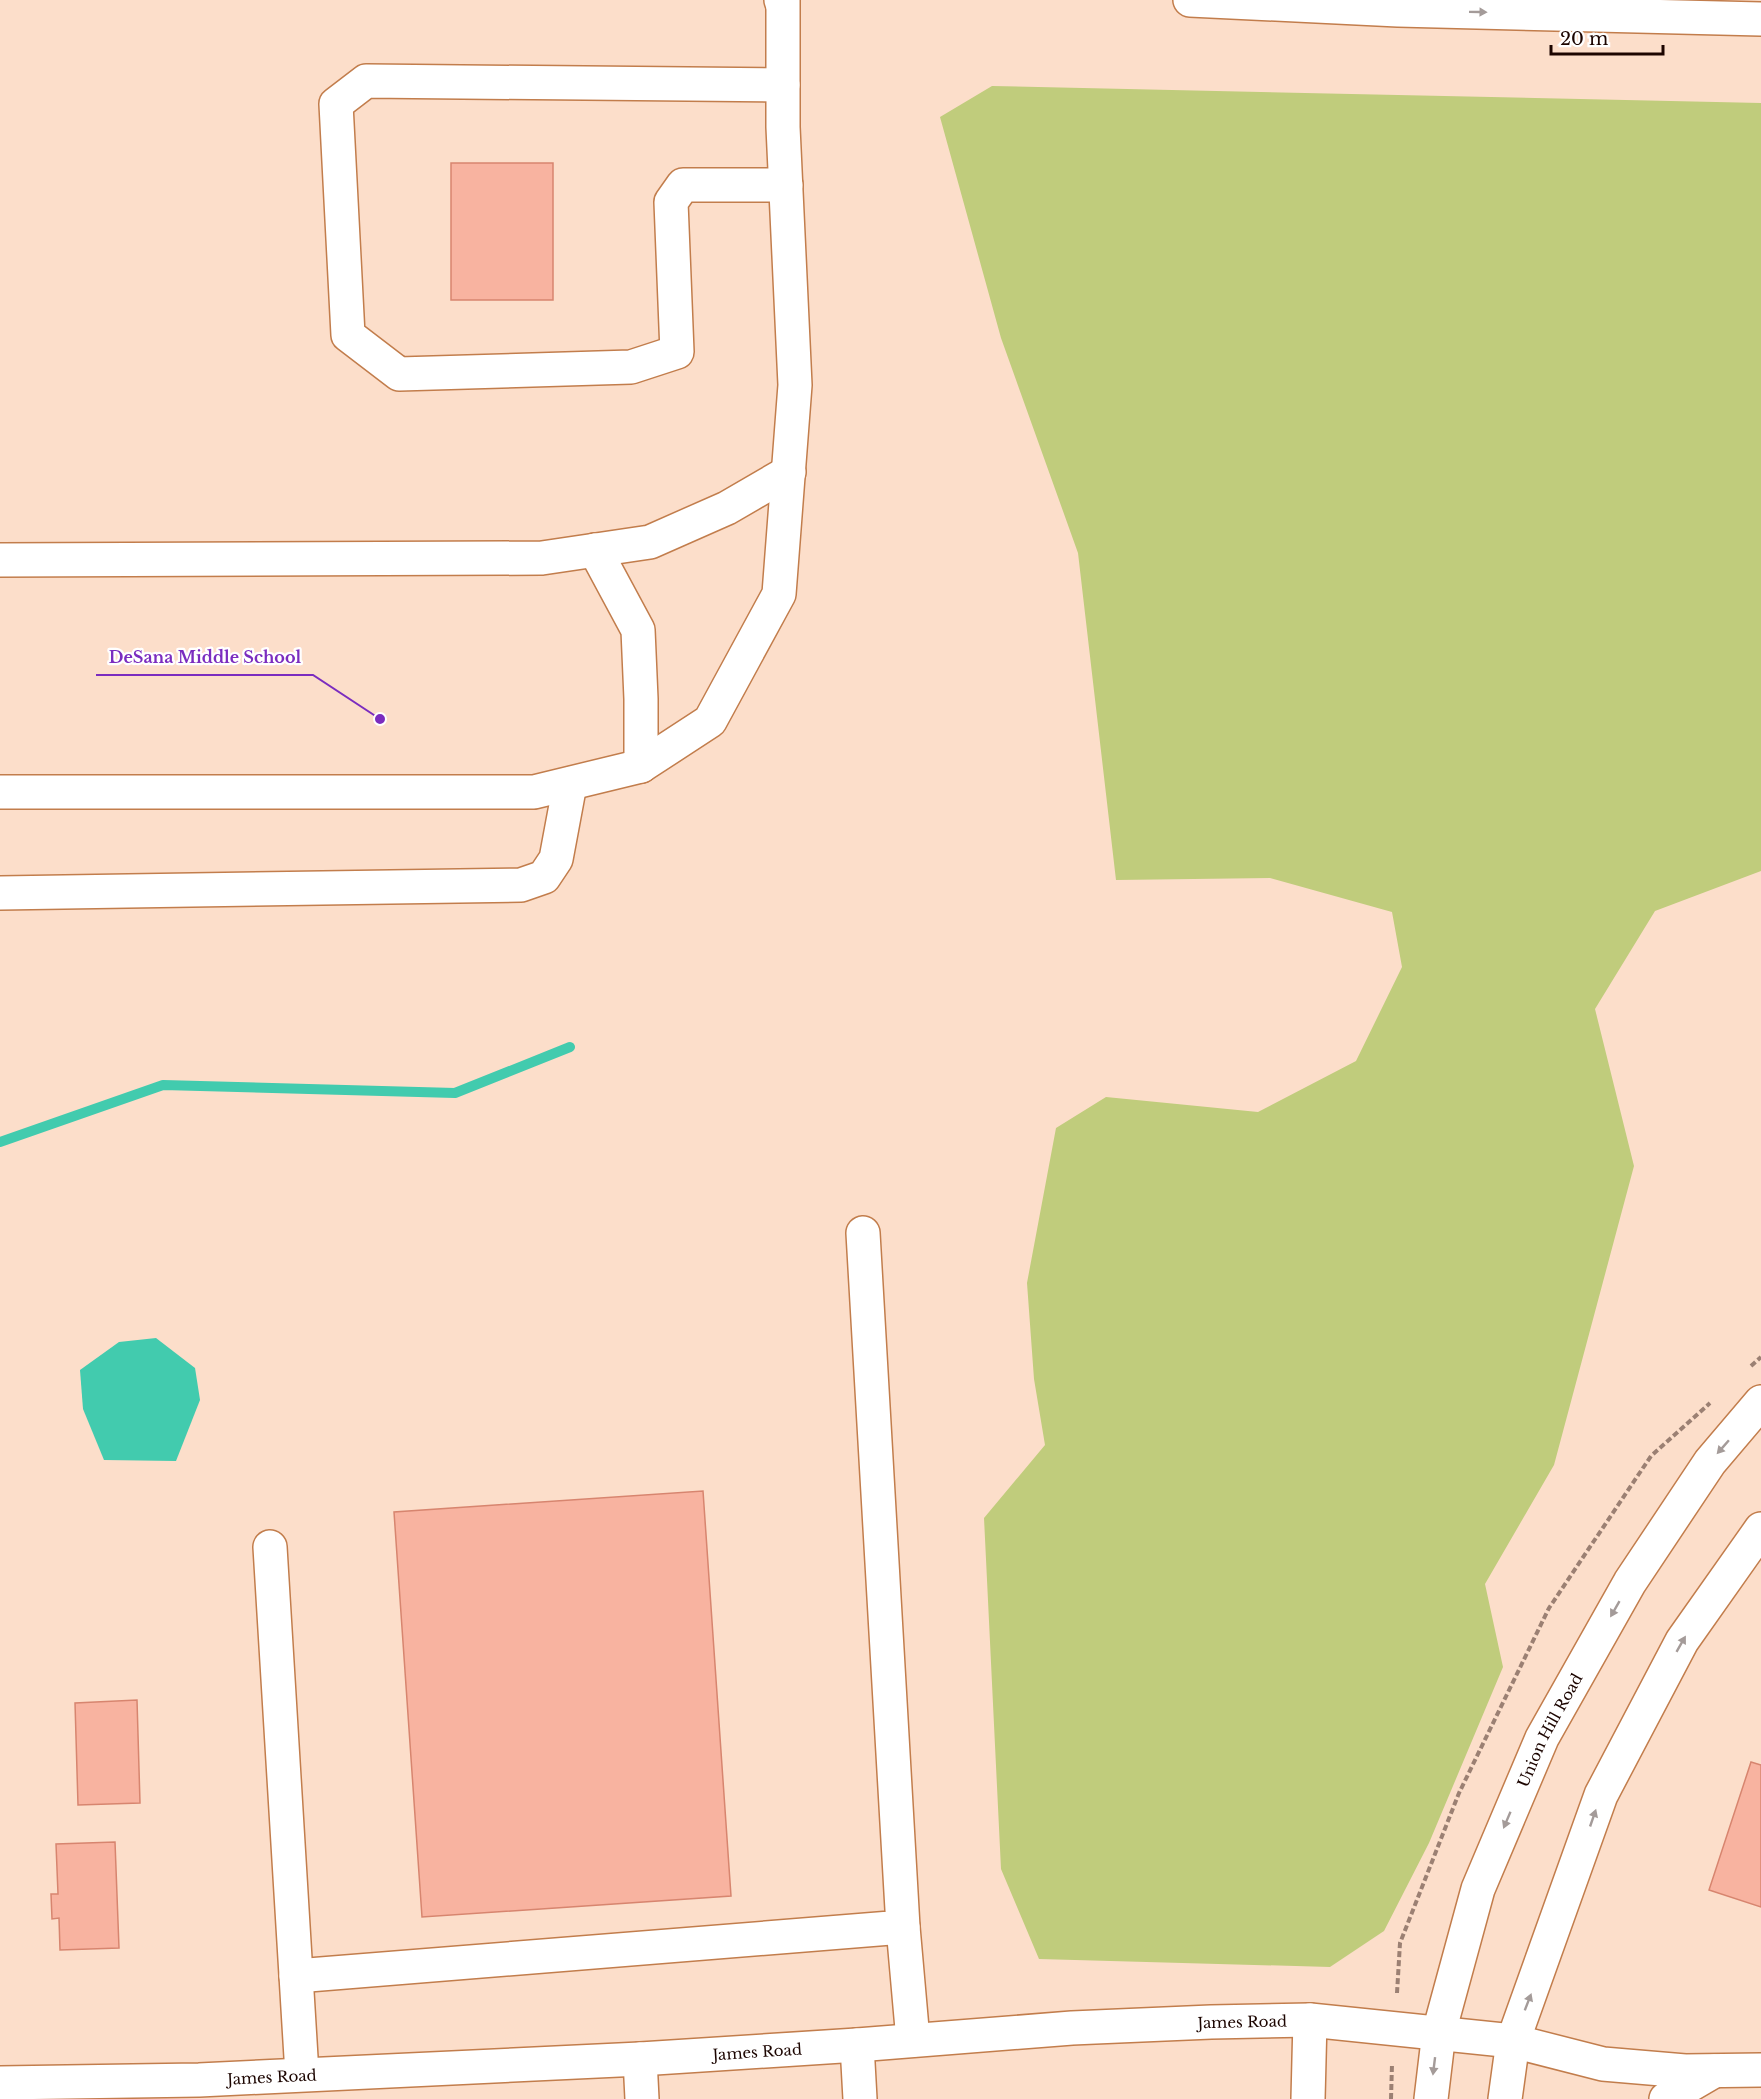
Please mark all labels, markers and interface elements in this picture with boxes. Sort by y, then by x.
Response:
one-way arrow [1468,7,1487,16]
scale bar [1551,18,1664,56]
text: 20 m [1560,28,1608,50]
callout: DeSana Middle School [96,641,313,675]
text: DeSana Middle School [109,647,301,667]
one-way arrow [1717,1439,1730,1454]
one-way arrow [1610,1601,1620,1618]
one-way arrow [1676,1635,1686,1652]
street label: Union Hill Road [1513,1670,1586,1790]
one-way arrow [1589,1809,1599,1827]
one-way arrow [1502,1811,1512,1829]
one-way arrow [1523,1992,1533,2010]
street label: James Road [1195,2011,1287,2032]
street label: James Road [710,2039,803,2064]
one-way arrow [1430,2057,1439,2076]
street label: James Road [225,2065,317,2088]

